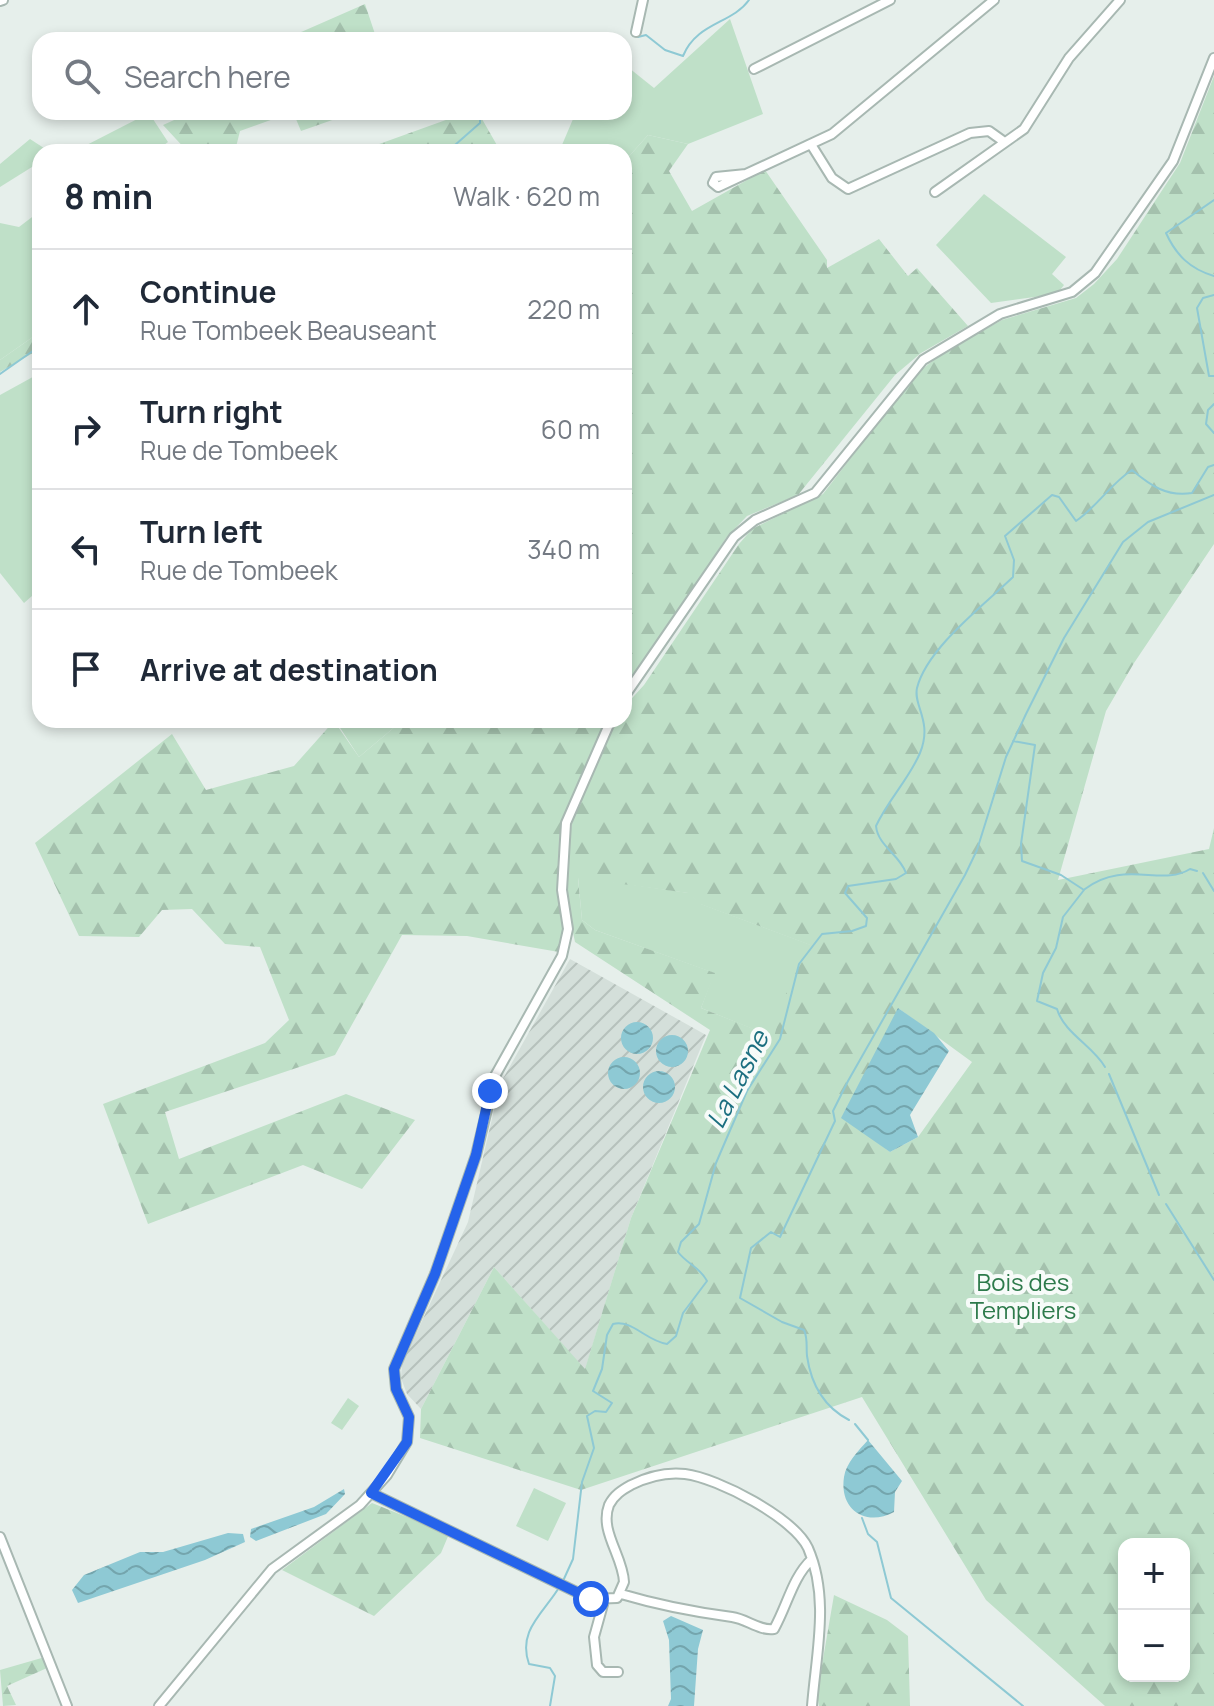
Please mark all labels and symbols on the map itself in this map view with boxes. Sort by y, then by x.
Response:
water label: La Lasne [697,1023,778,1134]
route end [472,1073,508,1109]
park label: Bois des Templiers [970,1265,1076,1326]
route start [573,1581,609,1617]

